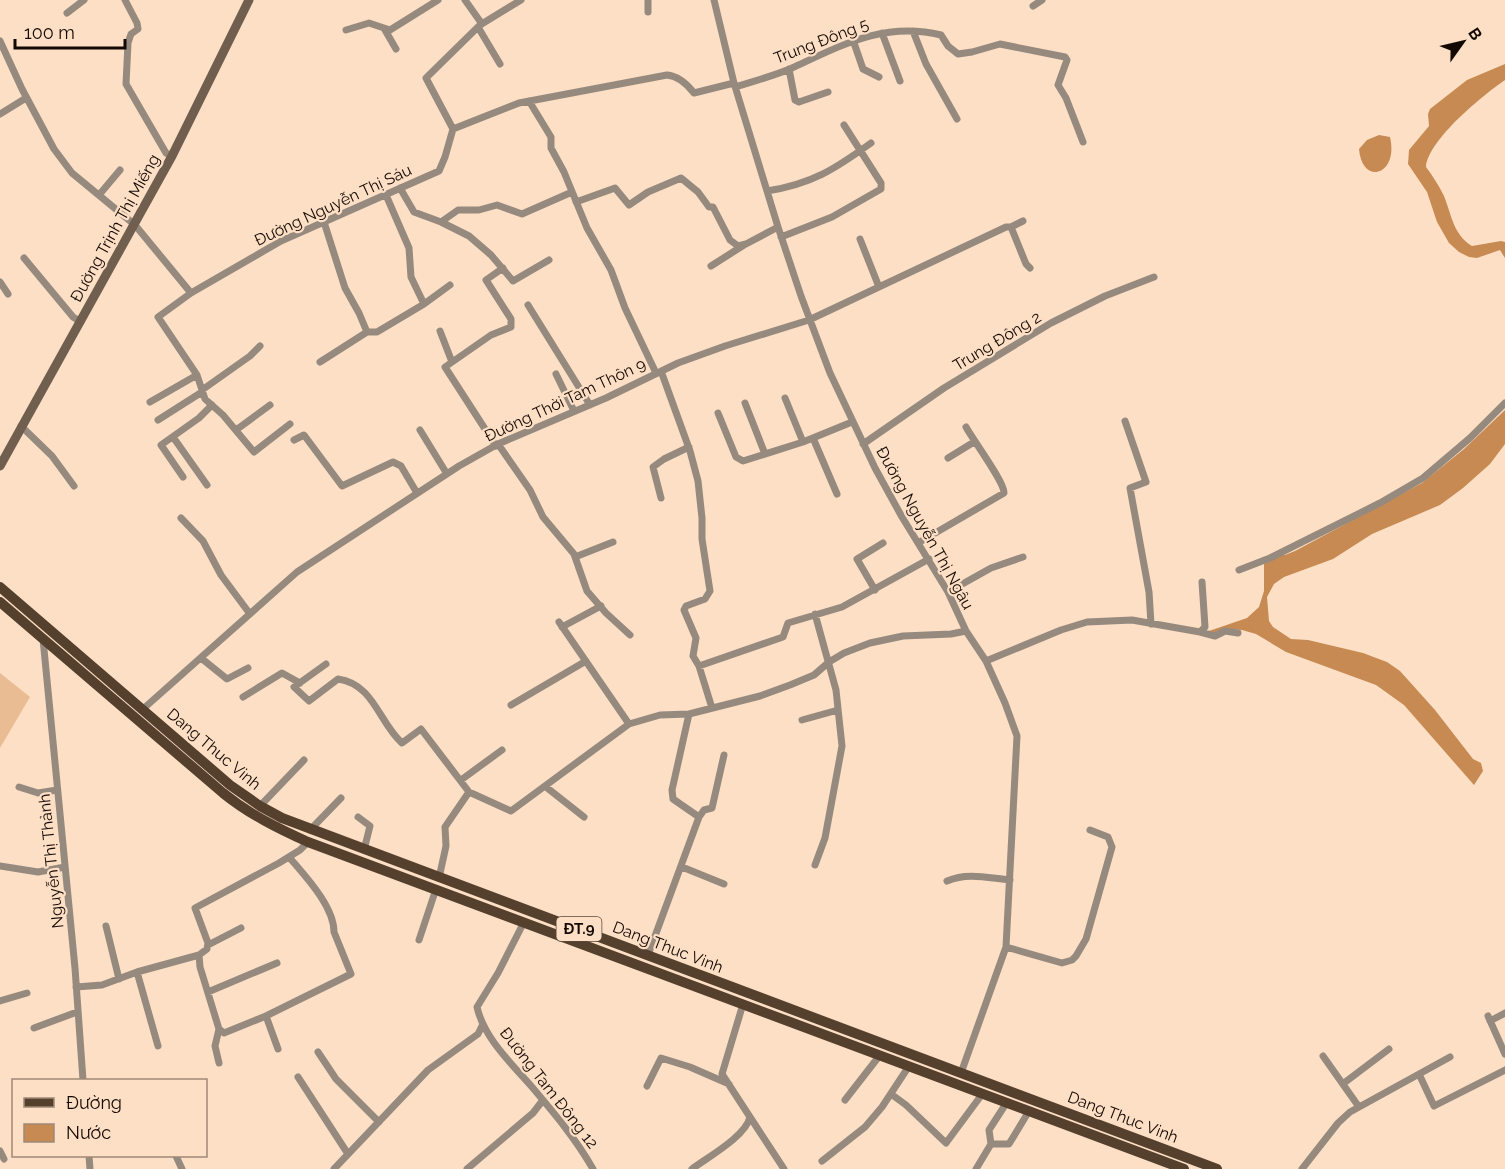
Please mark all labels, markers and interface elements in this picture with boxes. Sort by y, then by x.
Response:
scale bar [15,12,124,50]
north arrow [1433,12,1493,72]
street label: Trung Đông 5 [771,14,871,68]
text: 100 m [24,22,75,43]
text: B [1464,24,1486,44]
street label: Đường Trịnh Thị Miếng [66,151,164,305]
street label: Đường Nguyễn Thị Sáu [251,160,415,250]
street label: Trung Đông 2 [949,307,1045,375]
street label: Đường Thời Tam Thôn 9 [481,354,649,446]
street label: Đường Nguyễn Thị Ngâu [872,443,978,613]
street label: Dang Thuc Vinh [163,704,265,794]
street label: Nguyễn Thị Thảnh [34,793,68,929]
road number: ĐT.9 [556,917,602,941]
street label: Dang Thuc Vinh [610,917,726,977]
street label: Đường Tam Đông 12 [496,1024,602,1152]
legend [12,1079,207,1157]
street label: Dang Thuc Vinh [1065,1087,1181,1147]
text: Đường [66,1092,122,1113]
text: Nước [66,1122,111,1143]

